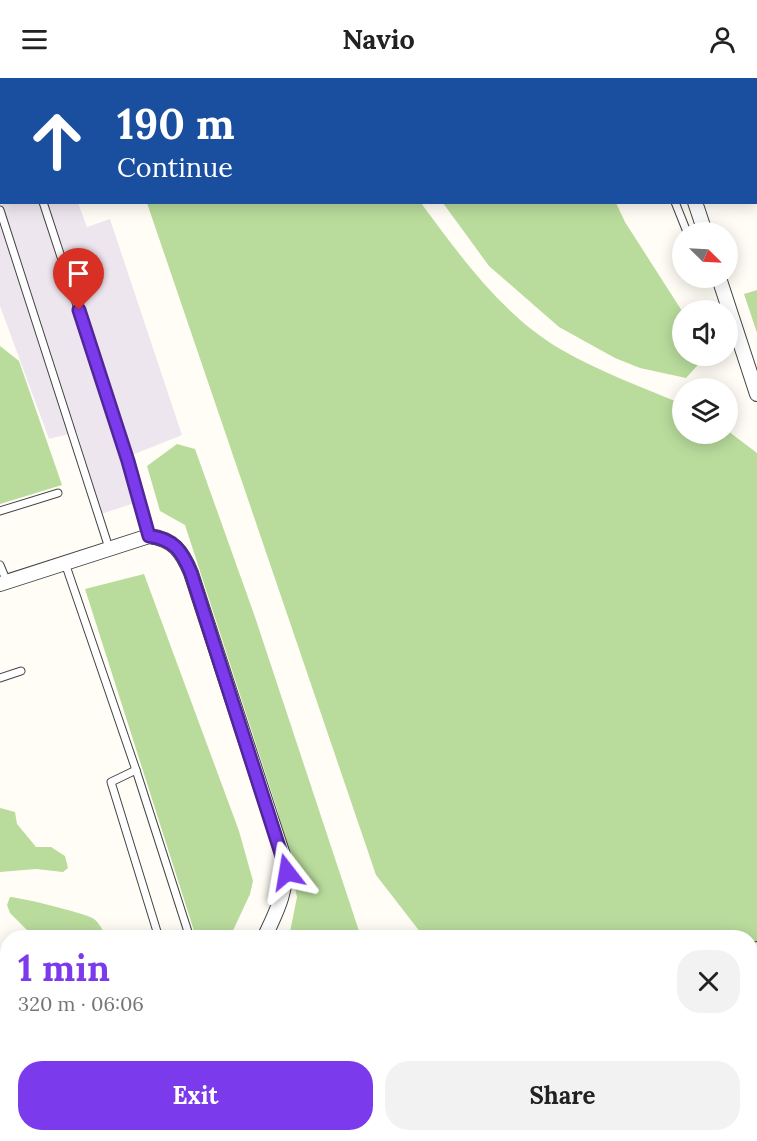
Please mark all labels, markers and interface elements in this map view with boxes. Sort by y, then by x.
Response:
text: Navio [342,22,415,56]
icon: menu [18,23,51,56]
icon: person [706,23,739,56]
text: 190 m [117,97,235,151]
icon: ahead [18,102,96,180]
text: Continue [117,150,233,184]
north arrow [672,222,738,288]
map controls [672,222,738,444]
pin [53,248,104,310]
icon: arrive [62,257,95,290]
button: sound [672,300,738,366]
button: layers [672,378,738,444]
position arrow [255,840,319,904]
text: 1 min [18,945,110,991]
button: close [677,950,740,1013]
text: 320 m · 06:06 [18,991,144,1016]
button: Exit [18,1061,373,1130]
button: Share [385,1061,740,1130]

